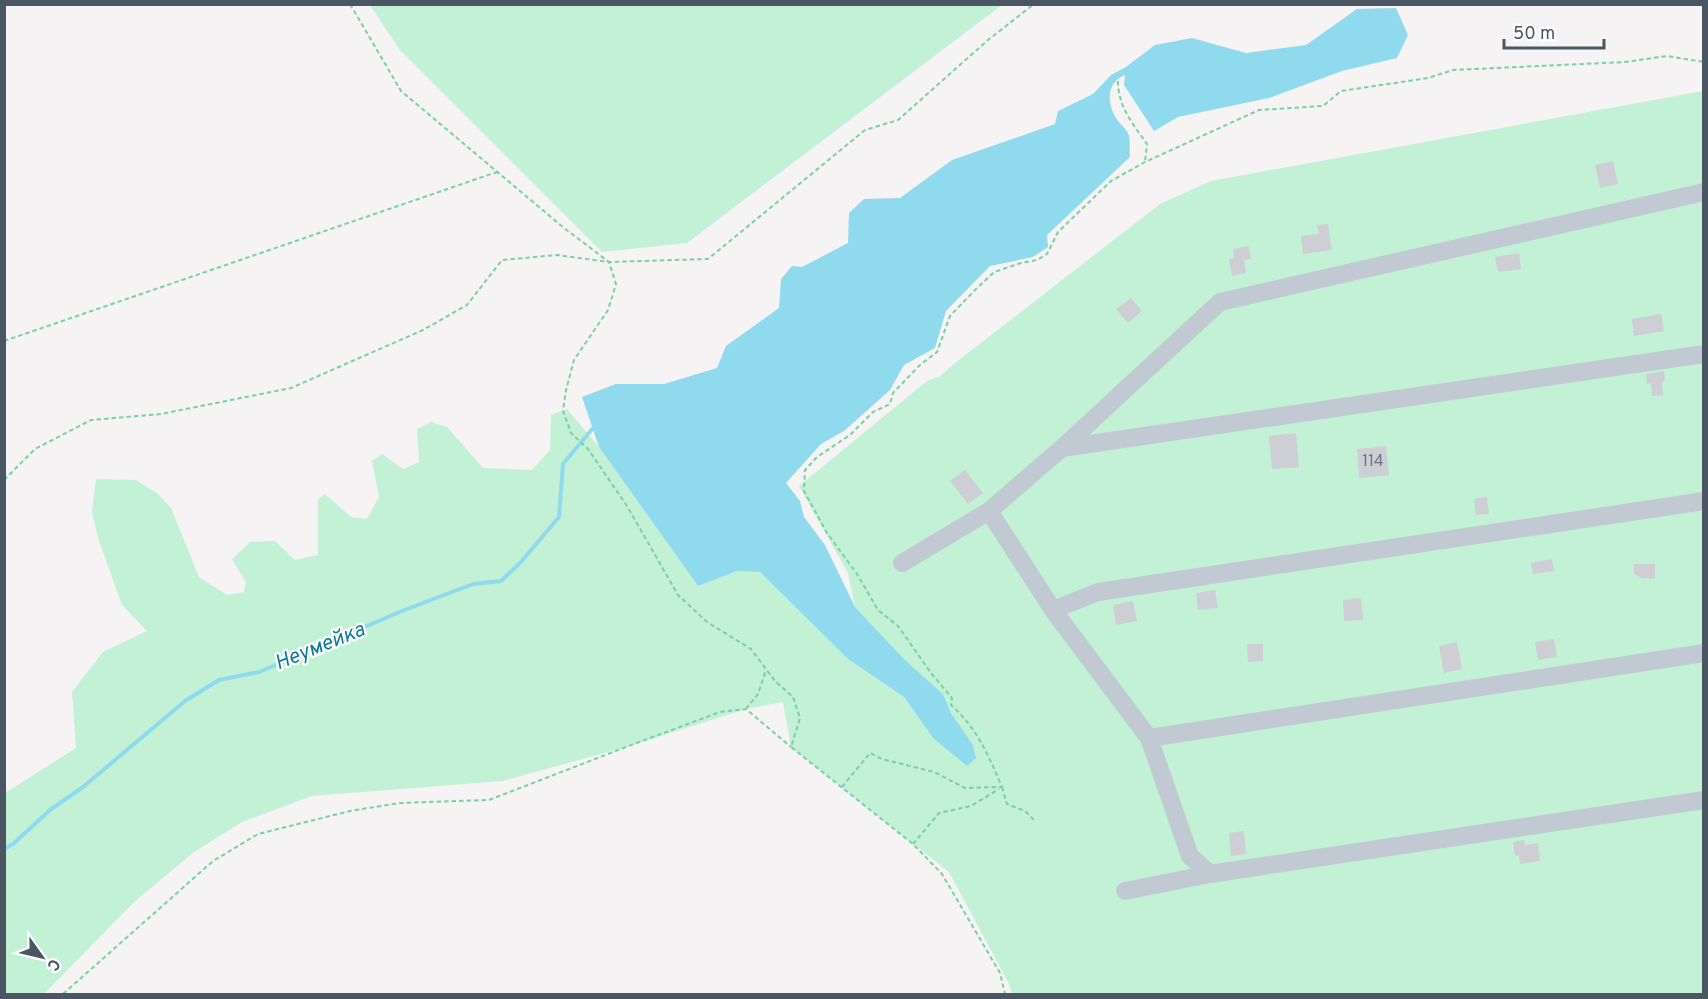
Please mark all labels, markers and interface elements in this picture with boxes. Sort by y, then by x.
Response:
scale bar [1504,12,1604,50]
text: 50 m [1513,23,1555,46]
house number: 114 [1362,452,1384,472]
water label: Неумейка [271,617,369,677]
north arrow [12,927,72,987]
text: С [42,954,64,974]

